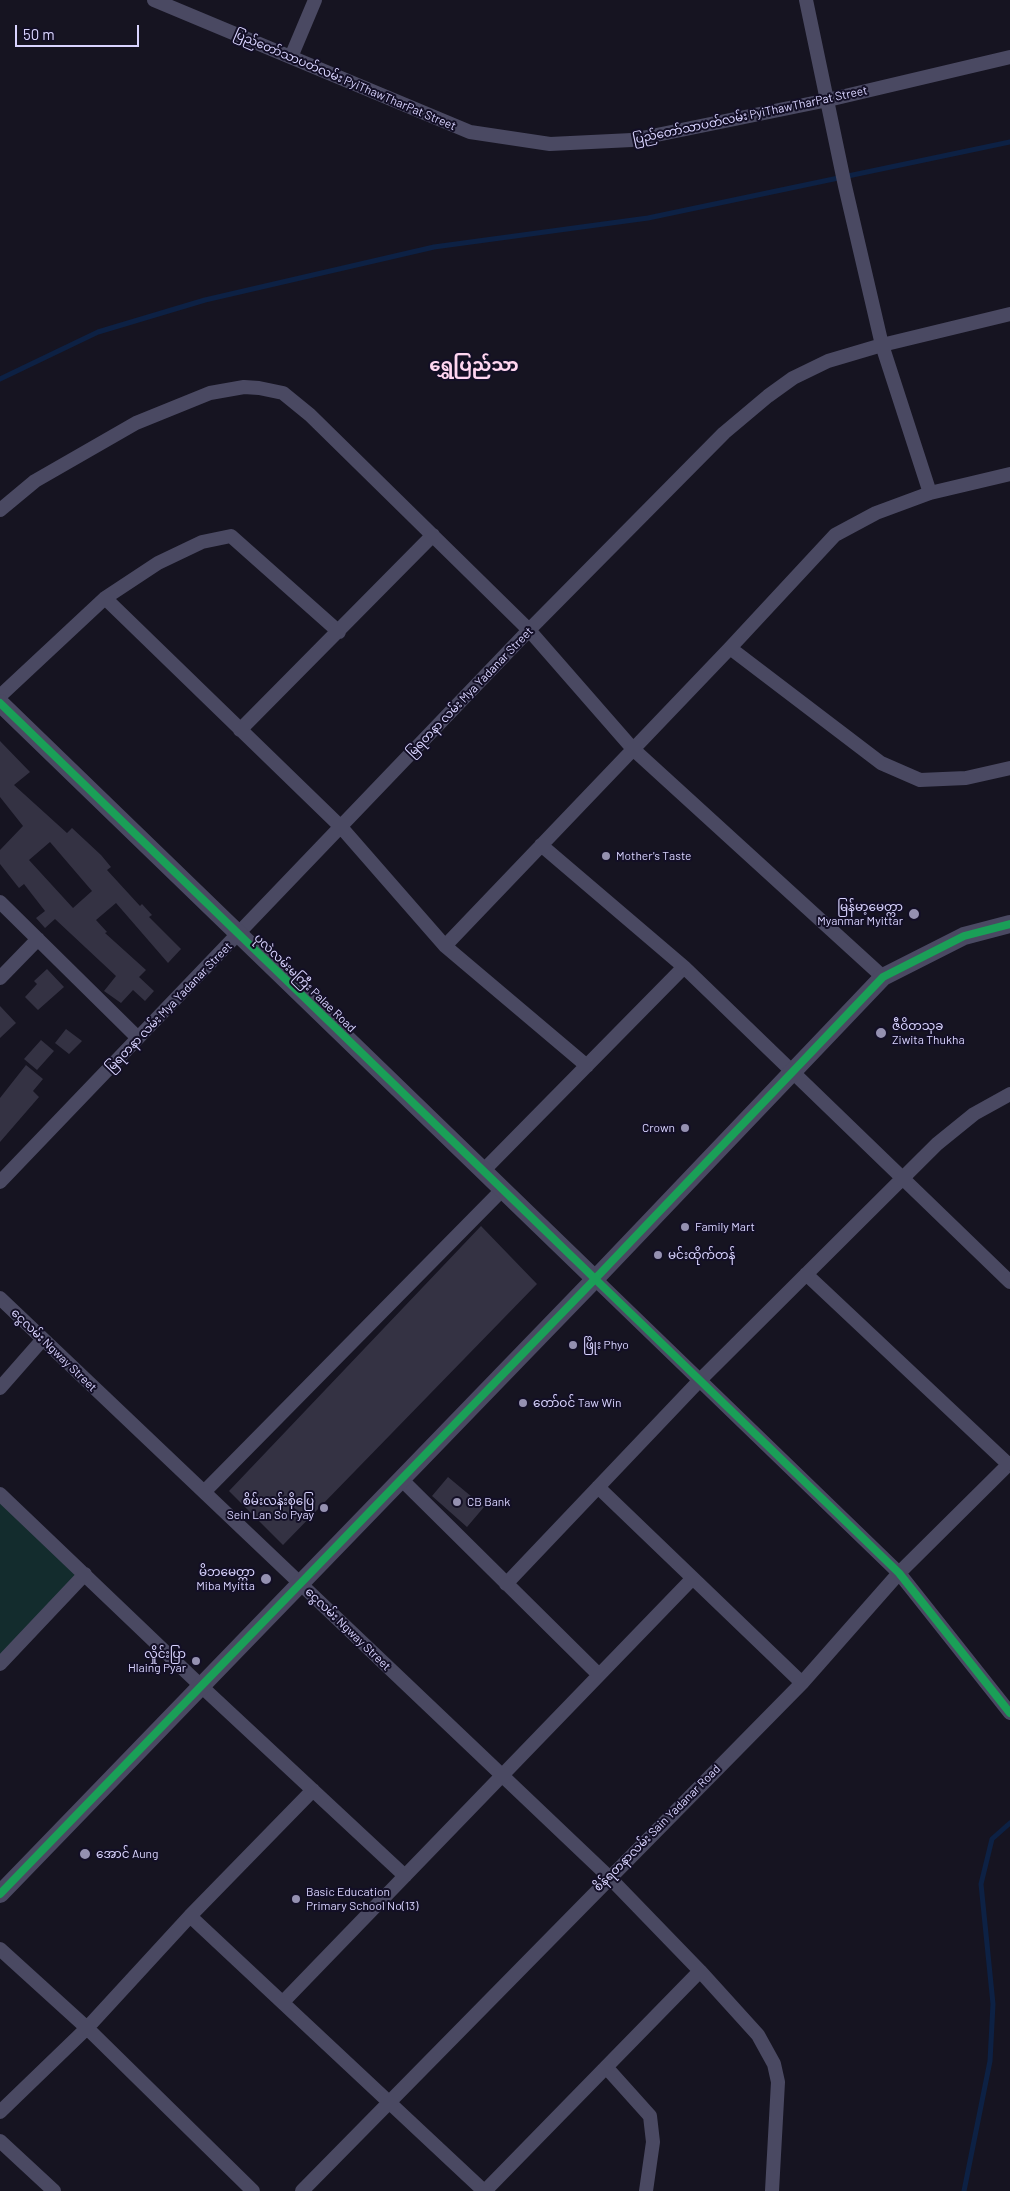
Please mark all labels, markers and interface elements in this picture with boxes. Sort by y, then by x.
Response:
scale bar [18,15,141,47]
text: 50 m [23,25,55,43]
street label: ပြည်တော်သာပတ်လမ်း PyiThawTharPat Street [232,27,458,133]
street label: ပြည်တော်သာပတ်လမ်း PyiThawTharPat Street [631,83,869,147]
district label: ရွှေပြည်သာ [429,354,519,376]
street label: မြရတနာ လမ်း Mya Yadanar Street [404,624,536,760]
place label: Mother's Taste [616,849,691,863]
marker: Mother's Taste [600,850,612,862]
place label: မြန်မာ့မေတ္တာ Myanmar Myittar [817,900,903,928]
marker: မြန်မာ့မေတ္တာ Myanmar Myittar [907,907,921,921]
street label: ပုလဲလမ်းမကြီး Palae Road [251,931,359,1035]
street label: မြရတနာ လမ်း Mya Yadanar Street [103,939,235,1075]
place label: ဇီဝိတသုခ Ziwita Thukha [892,1019,965,1047]
marker: ဇီဝိတသုခ Ziwita Thukha [874,1026,888,1040]
place label: Crown [642,1121,675,1135]
marker: Crown [679,1122,691,1134]
place label: Family Mart [695,1220,755,1234]
marker: Family Mart [679,1221,691,1233]
place label: မင်းထိုက်တန် [668,1248,735,1262]
marker: မင်းထိုက်တန် [652,1249,664,1261]
street label: ငွေလမ်း Ngway Street [8,1306,100,1394]
place label: ဖြိုး Phyo [583,1338,629,1352]
marker: ဖြိုး Phyo [567,1339,579,1351]
place label: တော်ဝင် Taw Win [533,1396,621,1410]
marker: တော်ဝင် Taw Win [517,1397,529,1409]
place label: စိမ်းလန်းစိုပြေ Sein Lan So Pyay [227,1494,314,1522]
place label: CB Bank [467,1495,510,1509]
marker: CB Bank [451,1496,463,1508]
marker: စိမ်းလန်းစိုပြေ Sein Lan So Pyay [318,1502,330,1514]
place label: မိဘမေတ္တာ Miba Myitta [196,1565,255,1593]
marker: မိဘမေတ္တာ Miba Myitta [259,1572,273,1586]
street label: ငွေလမ်း Ngway Street [302,1585,394,1673]
place label: လှိုင်းပြာ Hlaing Pyar [128,1647,186,1675]
marker: လှိုင်းပြာ Hlaing Pyar [190,1655,202,1667]
street label: စိန်ရတနာလမ်း Sain Yadanar Road [591,1762,723,1894]
marker: အောင် Aung [78,1847,92,1861]
place label: အောင် Aung [96,1847,158,1861]
place label: Basic Education Primary School No(13) [306,1885,418,1913]
marker: Basic Education Primary School No(13) [290,1893,302,1905]

